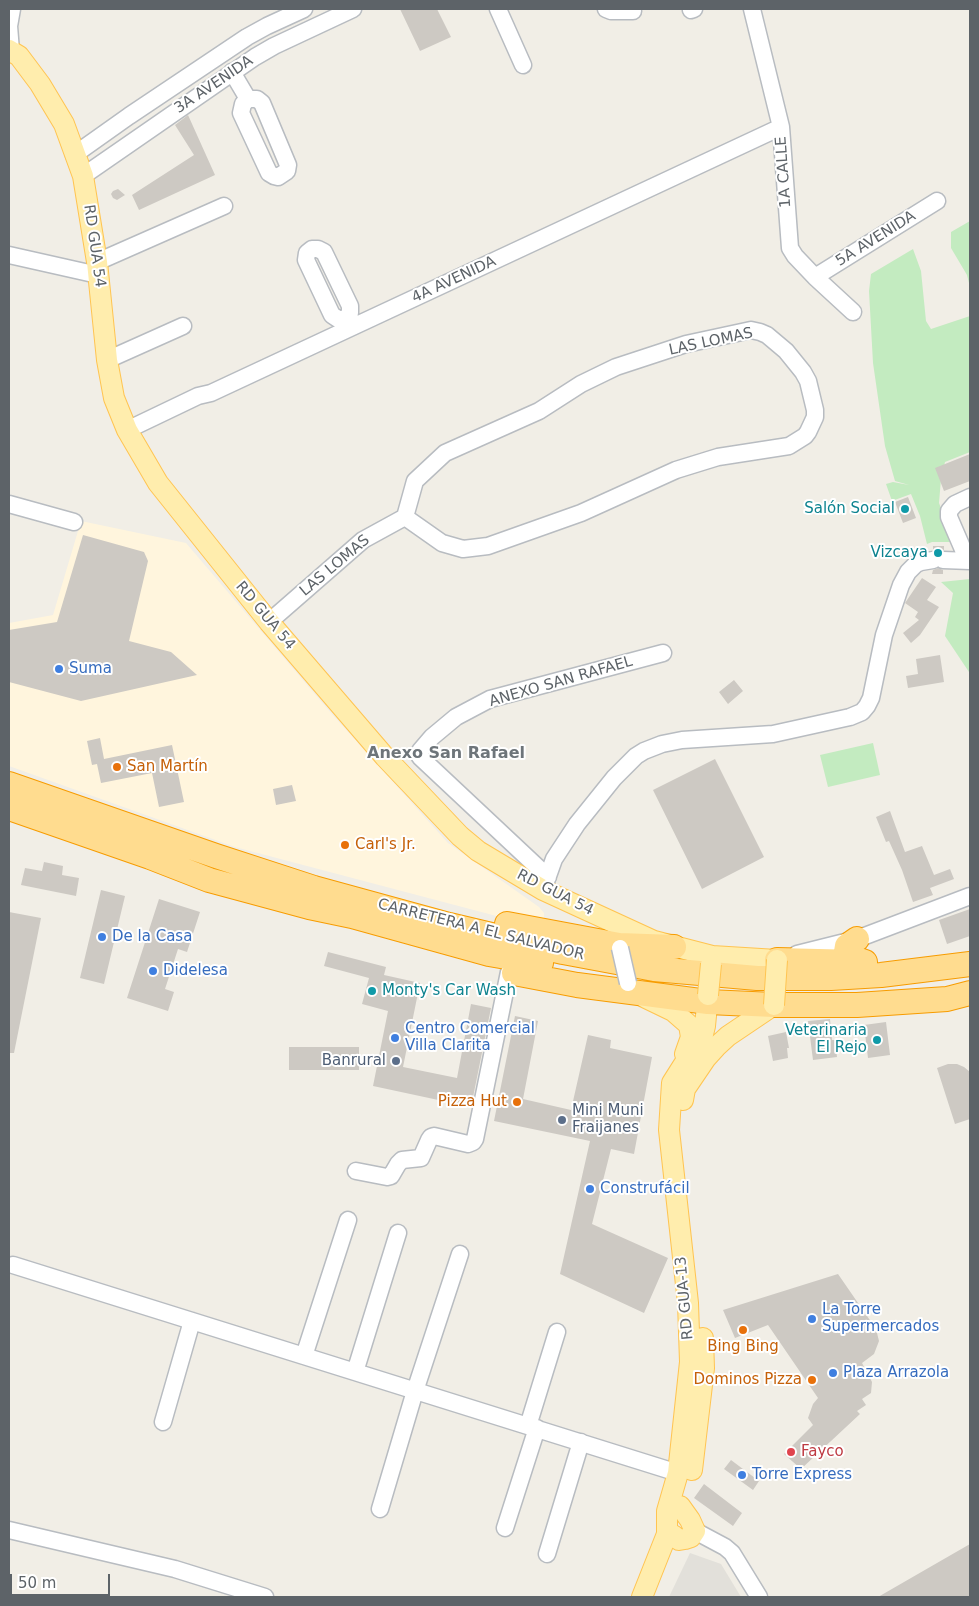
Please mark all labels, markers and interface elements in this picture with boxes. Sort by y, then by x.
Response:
street label: 3A AVENIDA [171,52,257,118]
street label: 1A CALLE [773,136,795,208]
street label: RD GUA 54 [79,203,109,289]
street label: 5A AVENIDA [833,207,919,271]
street label: 4A AVENIDA [409,253,499,307]
street label: LAS LOMAS [667,324,755,360]
place label: Salón Social [804,500,895,518]
marker: Salón Social [899,503,911,515]
street label: LAS LOMAS [296,532,374,600]
place label: Vizcaya [871,544,928,562]
marker: Vizcaya [932,547,944,559]
street label: RD GUA 54 [231,578,299,654]
street label: ANEXO SAN RAFAEL [487,653,635,711]
place label: Suma [69,660,112,678]
marker: Suma [53,663,65,675]
district label: Anexo San Rafael [367,744,525,764]
place label: San Martín [127,758,208,776]
marker: San Martín [111,761,123,773]
place label: Carl's Jr. [355,836,416,854]
marker: Carl's Jr. [339,839,351,851]
street label: RD GUA 54 [514,866,596,920]
street label: CARRETERA A EL SALVADOR [376,896,586,964]
place label: De la Casa [112,928,192,946]
marker: De la Casa [96,931,108,943]
place label: Didelesa [163,962,228,980]
marker: Didelesa [147,965,159,977]
place label: Monty's Car Wash [382,982,516,1000]
marker: Monty's Car Wash [366,985,378,997]
place label: Centro Comercial Villa Clarita [405,1020,535,1055]
place label: Veterinaria El Rejo [785,1022,867,1057]
marker: Centro Comercial Villa Clarita [389,1032,401,1044]
marker: Veterinaria El Rejo [871,1034,883,1046]
place label: Banrural [322,1052,386,1070]
marker: Banrural [390,1055,402,1067]
place label: Pizza Hut [438,1093,507,1111]
marker: Pizza Hut [511,1096,523,1108]
place label: Mini Muni Fraijanes [572,1102,644,1137]
marker: Mini Muni Fraijanes [556,1114,568,1126]
place label: Construfácil [600,1180,690,1198]
marker: Construfácil [584,1183,596,1195]
street label: RD GUA-13 [672,1255,698,1341]
place label: La Torre Supermercados [822,1301,939,1336]
marker: La Torre Supermercados [806,1313,818,1325]
marker: Bing Bing [737,1324,749,1336]
place label: Bing Bing [707,1338,779,1356]
place label: Plaza Arrazola [843,1364,949,1382]
marker: Plaza Arrazola [827,1367,839,1379]
place label: Dominos Pizza [693,1371,802,1389]
marker: Dominos Pizza [806,1374,818,1386]
place label: Fayco [801,1443,844,1461]
marker: Fayco [785,1446,797,1458]
place label: Torre Express [752,1466,852,1484]
marker: Torre Express [736,1469,748,1481]
scale bar [12,1564,112,1596]
text: 50 m [18,1574,56,1592]

